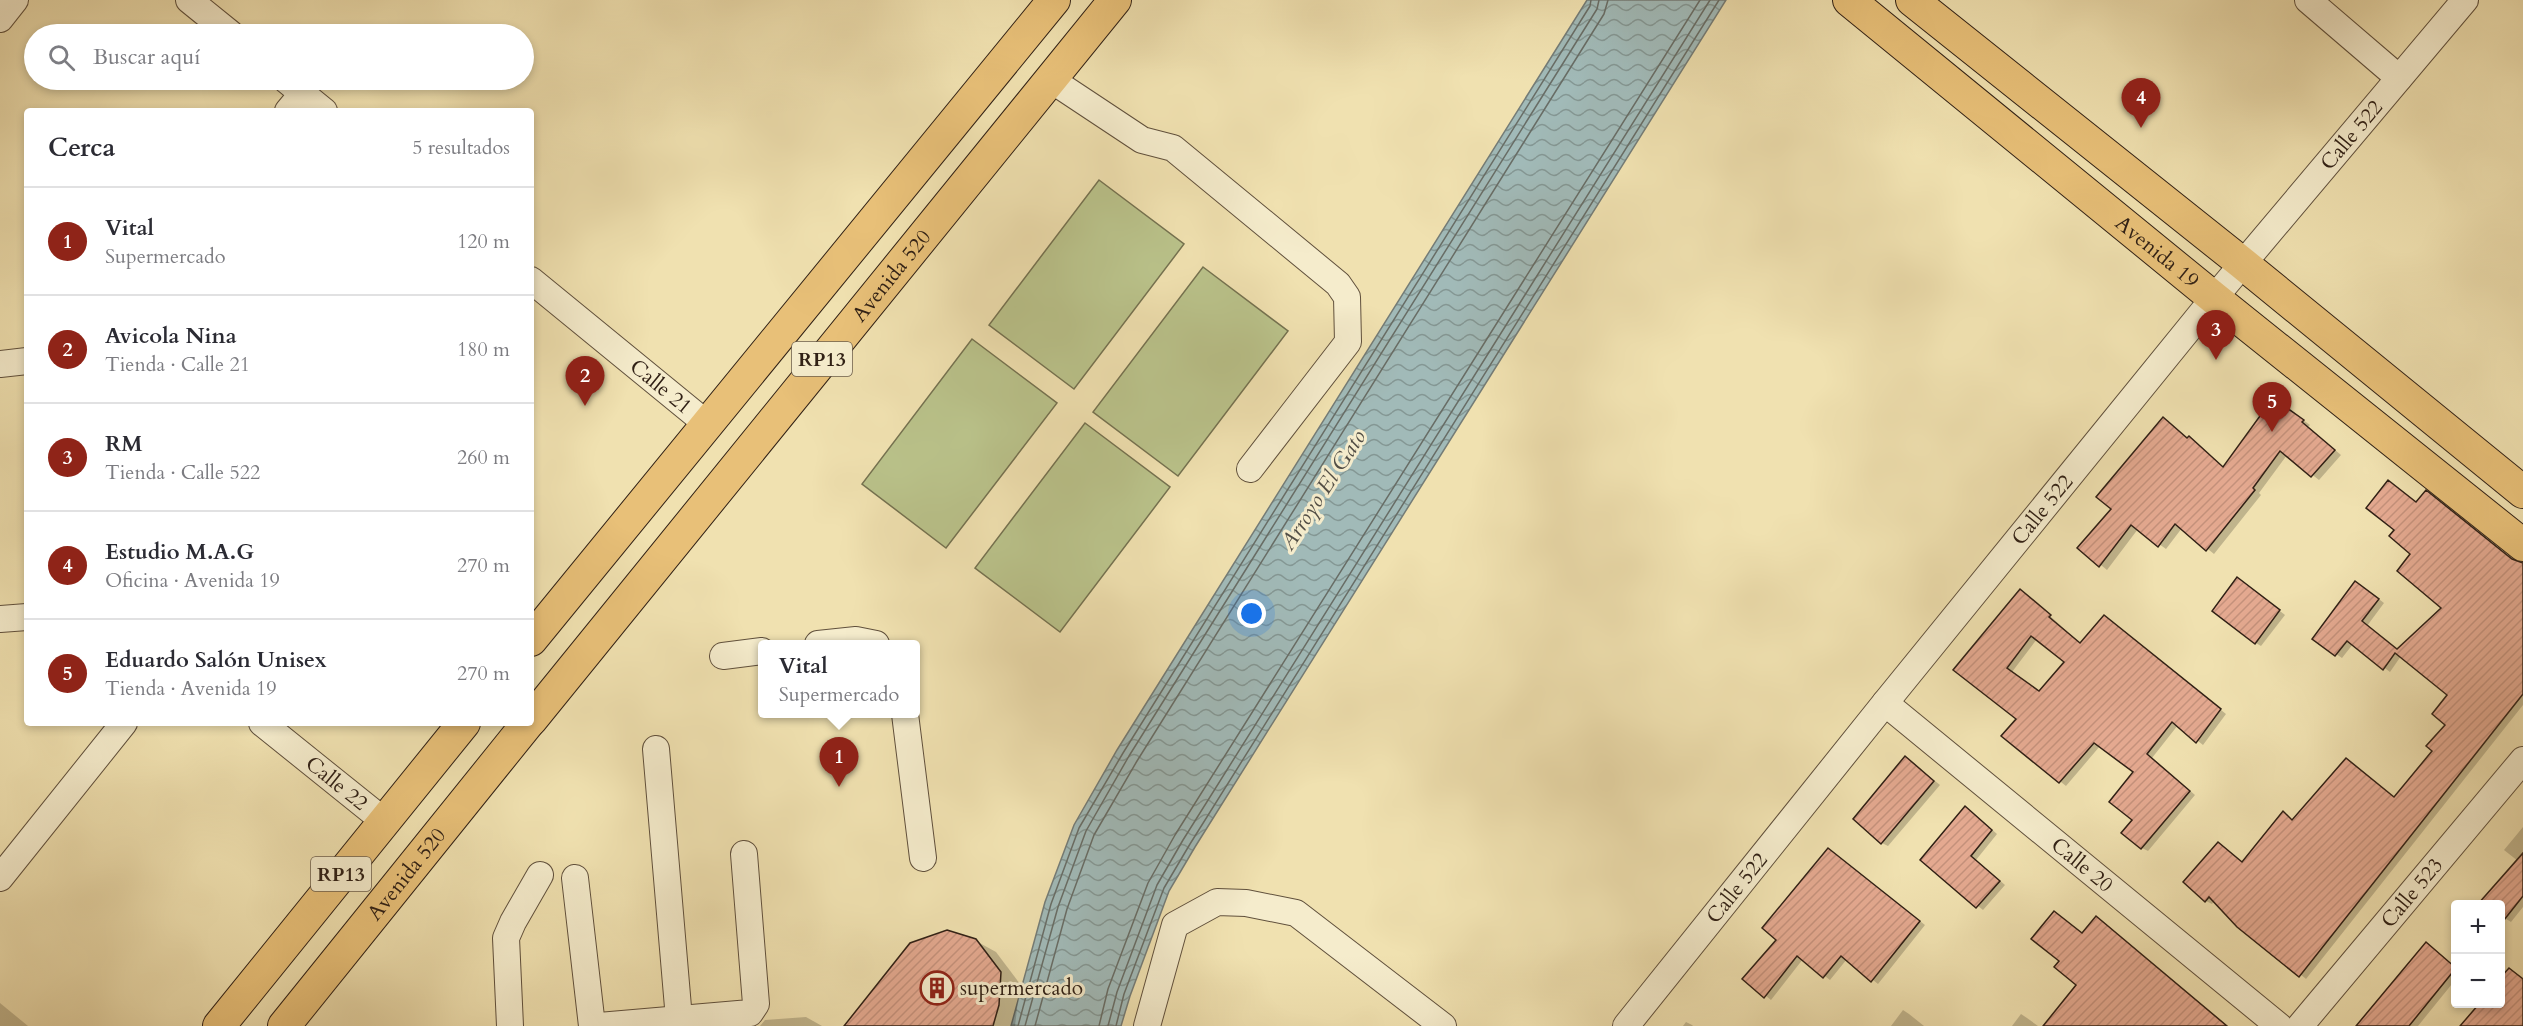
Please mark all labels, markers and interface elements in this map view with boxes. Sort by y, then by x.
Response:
search box [24,24,534,90]
icon: search [45,41,78,74]
text: Buscar aquí [93,42,200,72]
pin: 4 [2122,78,2160,128]
street label: Calle 522 [2313,94,2389,176]
text: Cerca [48,130,115,165]
text: 5 resultados [412,134,510,161]
street label: Avenida 19 [2109,209,2206,295]
text: Vital [105,213,154,243]
street label: Avenida 520 [845,223,938,328]
text: 1 [62,228,73,255]
text: 120 m [457,228,510,255]
text: Supermercado [105,243,226,270]
pin: 3 [2196,310,2236,360]
text: Avicola Nina [105,321,237,351]
text: 2 [62,336,73,363]
text: 180 m [457,336,510,363]
road number: RP13 [792,342,852,376]
text: Tienda · Calle 21 [105,351,250,378]
street label: Calle 21 [624,352,698,421]
pin: 2 [566,356,604,406]
pin: 5 [2252,382,2292,432]
water label: Arroyo El Gato [1272,424,1373,557]
text: RM [105,429,143,459]
text: 3 [62,444,73,471]
text: 260 m [457,444,510,471]
text: Tienda · Calle 522 [105,459,260,486]
street label: Calle 522 [2004,468,2080,551]
text: Estudio M.A.G [105,537,254,567]
text: 4 [62,552,73,579]
text: 270 m [457,552,510,579]
text: Oficina · Avenida 19 [105,567,280,594]
your location [1237,599,1266,628]
popup [758,640,920,718]
text: Eduardo Salón Unisex [105,645,327,675]
text: Vital [779,651,828,681]
text: 5 [62,660,73,687]
text: 270 m [457,660,510,687]
text: Tienda · Avenida 19 [105,675,276,702]
text: Supermercado [779,681,899,708]
pin: 1 [820,738,858,787]
street label: Calle 22 [299,749,374,817]
street label: Avenida 520 [360,822,452,927]
street label: Calle 20 [2045,830,2119,899]
street label: Calle 522 [1699,846,1774,929]
street label: Calle 523 [2374,851,2450,934]
road number: RP13 [311,857,371,891]
map controls [2451,900,2505,1008]
button: + [2451,900,2505,954]
button: − [2451,954,2505,1008]
building icon: supermercado [919,970,955,1006]
place label: supermercado [960,974,1083,1003]

